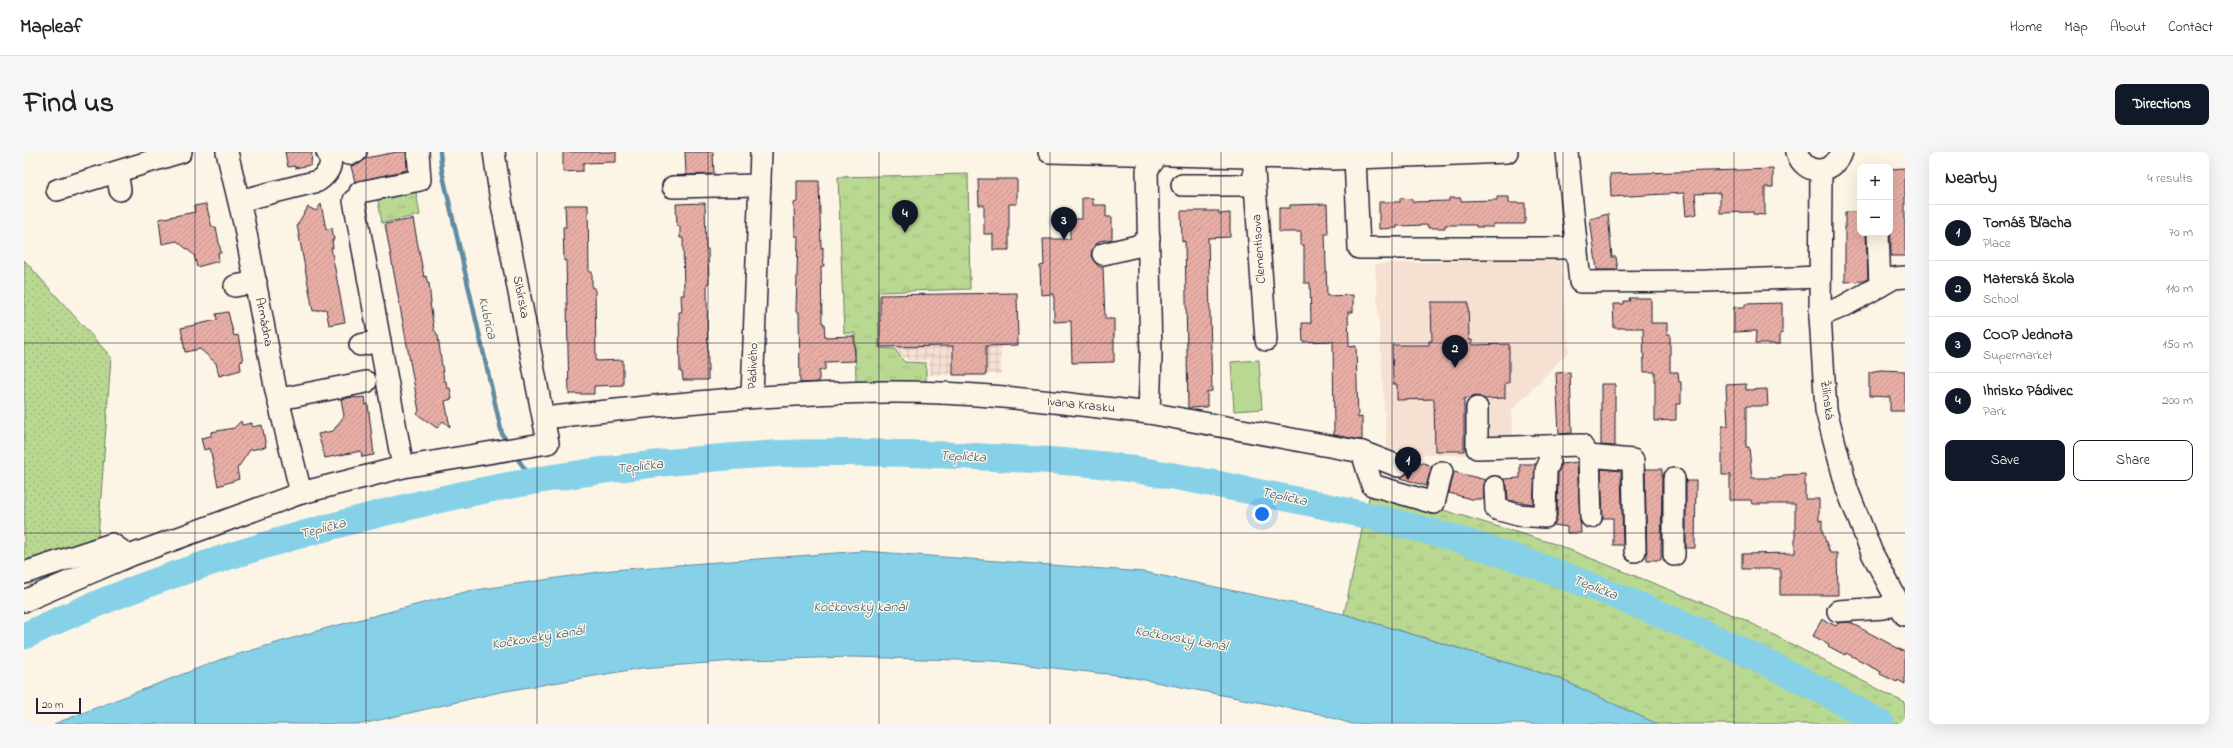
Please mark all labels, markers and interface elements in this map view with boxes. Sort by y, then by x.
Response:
text: Mapleaf [20,14,82,41]
text: Home [2010,17,2042,38]
text: Map [2064,17,2088,38]
text: About [2110,17,2146,38]
text: Contact [2168,17,2213,38]
text: Find us [24,84,114,125]
button: Directions [2115,84,2209,125]
map controls [1857,164,1893,236]
button: + [1857,164,1893,200]
text: Nearby [1945,166,1997,191]
text: 4 results [2147,169,2193,188]
pin: 4 [892,200,918,233]
button: − [1857,200,1893,236]
pin: 3 [1051,207,1077,240]
text: Tomáš Bľacha [1983,212,2072,234]
street label: Clementisova [1247,214,1271,284]
text: 1 [1956,223,1960,242]
text: 70 m [2169,223,2193,242]
text: Place [1983,234,2011,253]
text: Materská škola [1983,268,2074,290]
street label: Sibírska [508,274,534,320]
text: 2 [1955,279,1961,298]
text: 110 m [2166,279,2193,298]
text: School [1983,290,2019,309]
water label: Kubrica [472,295,502,342]
street label: Armádna [250,296,278,348]
text: COOP Jednota [1983,324,2073,346]
pin: 2 [1442,335,1468,368]
text: 3 [1955,335,1961,354]
text: 150 m [2162,335,2193,354]
street label: Pádivého [743,342,763,390]
text: Supermarket [1983,346,2053,365]
street label: Žilinská [1815,379,1839,421]
text: Ihrisko Pádivec [1983,380,2073,402]
text: 4 [1955,391,1961,410]
text: 200 m [2162,391,2193,410]
street label: Ivana Krasku [1046,392,1116,418]
text: Park [1983,402,2007,421]
button: Save [1945,440,2065,481]
button: Share [2073,440,2193,481]
water label: Teplička [939,445,987,469]
pin: 1 [1395,447,1421,480]
water label: Teplička [616,454,665,480]
water label: Teplička [1259,482,1309,512]
your location [1252,504,1272,524]
water label: Teplička [298,513,348,545]
water label: Teplička [1570,570,1621,606]
water label: Kočkovský kanál [813,597,908,618]
water label: Kočkovský kanál [490,620,588,656]
water label: Kočkovský kanál [1133,621,1231,658]
scale bar [36,696,81,715]
text: 20 m [42,697,64,713]

